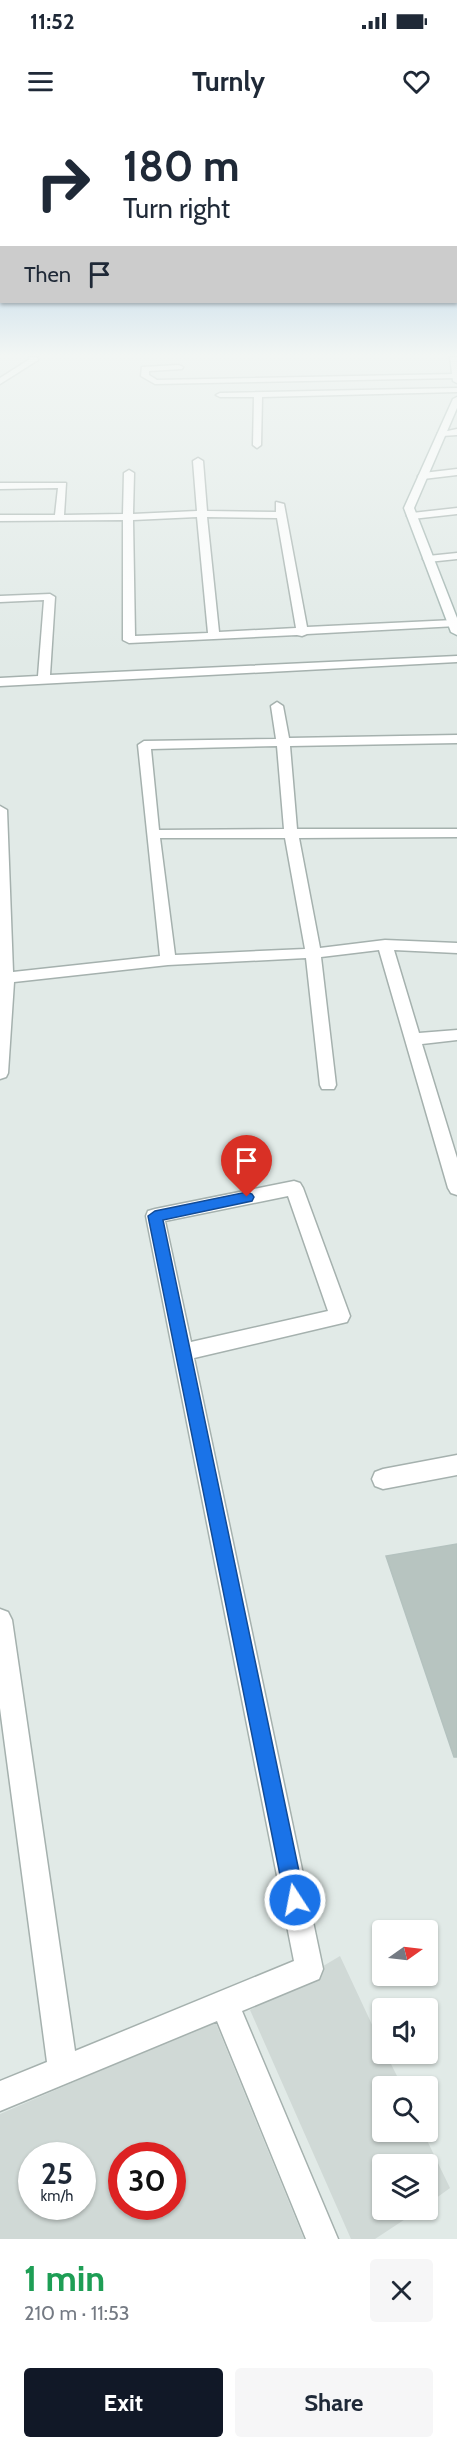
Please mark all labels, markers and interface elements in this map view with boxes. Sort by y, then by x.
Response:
text: 11:52 [30,8,75,35]
icon: menu [24,65,57,98]
text: Turnly [192,65,265,98]
icon: heart [400,65,433,98]
text: 180 m [123,140,239,192]
icon: right [24,144,102,222]
text: Turn right [123,192,230,225]
icon: arrive [83,258,116,291]
text: Then [24,261,71,288]
pin [221,1135,272,1197]
icon: arrive [230,1144,263,1177]
position arrow [263,1868,327,1932]
north arrow [372,1920,438,1986]
map controls [372,1920,438,2220]
button: sound [372,1998,438,2064]
button: search [372,2076,438,2142]
speed limit sign: 30 [108,2142,186,2220]
button: layers [372,2154,438,2220]
text: 25 [41,2155,73,2192]
text: km/h [41,2187,73,2205]
text: 1 min [24,2256,105,2300]
button: close [370,2259,433,2322]
text: 210 m · 11:53 [24,2301,130,2325]
button: Exit [24,2368,223,2437]
button: Share [235,2368,433,2437]

